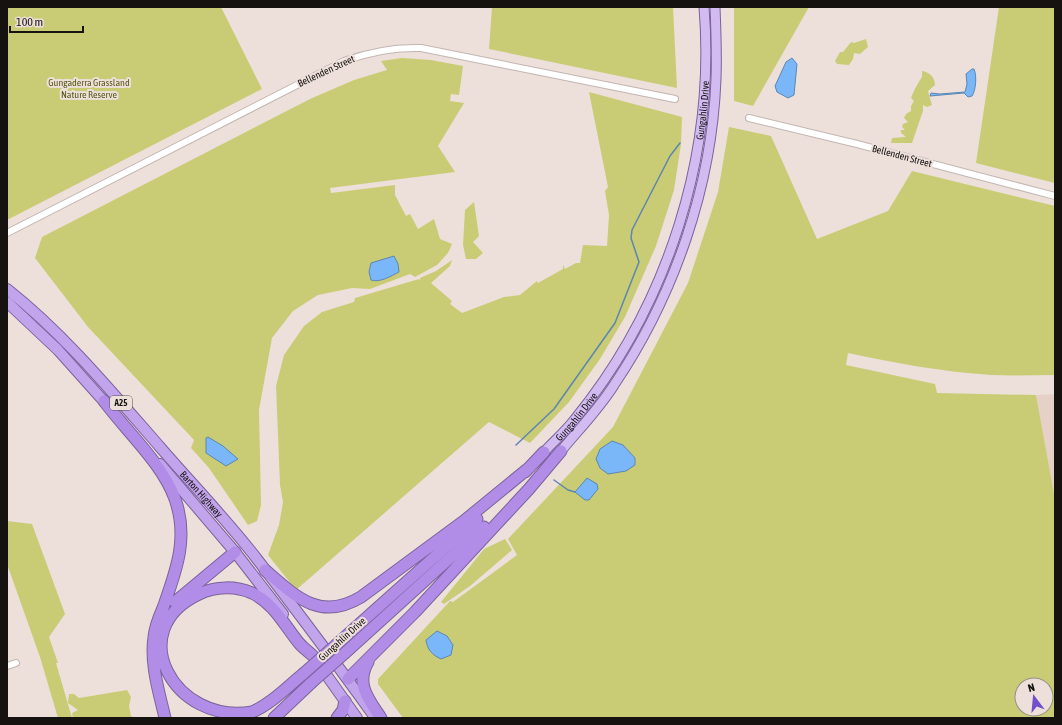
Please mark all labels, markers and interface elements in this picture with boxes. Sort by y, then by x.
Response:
scale bar [10,8,83,34]
text: 100 m [16,15,43,29]
street label: Bellenden Street [296,53,356,89]
park label: Gungaderra Grassland Nature Reserve [48,77,130,100]
street label: Gungahlin Drive [693,80,711,141]
street label: Bellenden Street [871,143,933,169]
street label: Gungahlin Drive [553,390,599,443]
road number: A25 [110,396,132,410]
street label: Barton Highway [178,469,225,519]
street label: Gungahlin Drive [316,615,368,663]
north arrow [1014,677,1054,717]
text: N [1026,681,1036,694]

